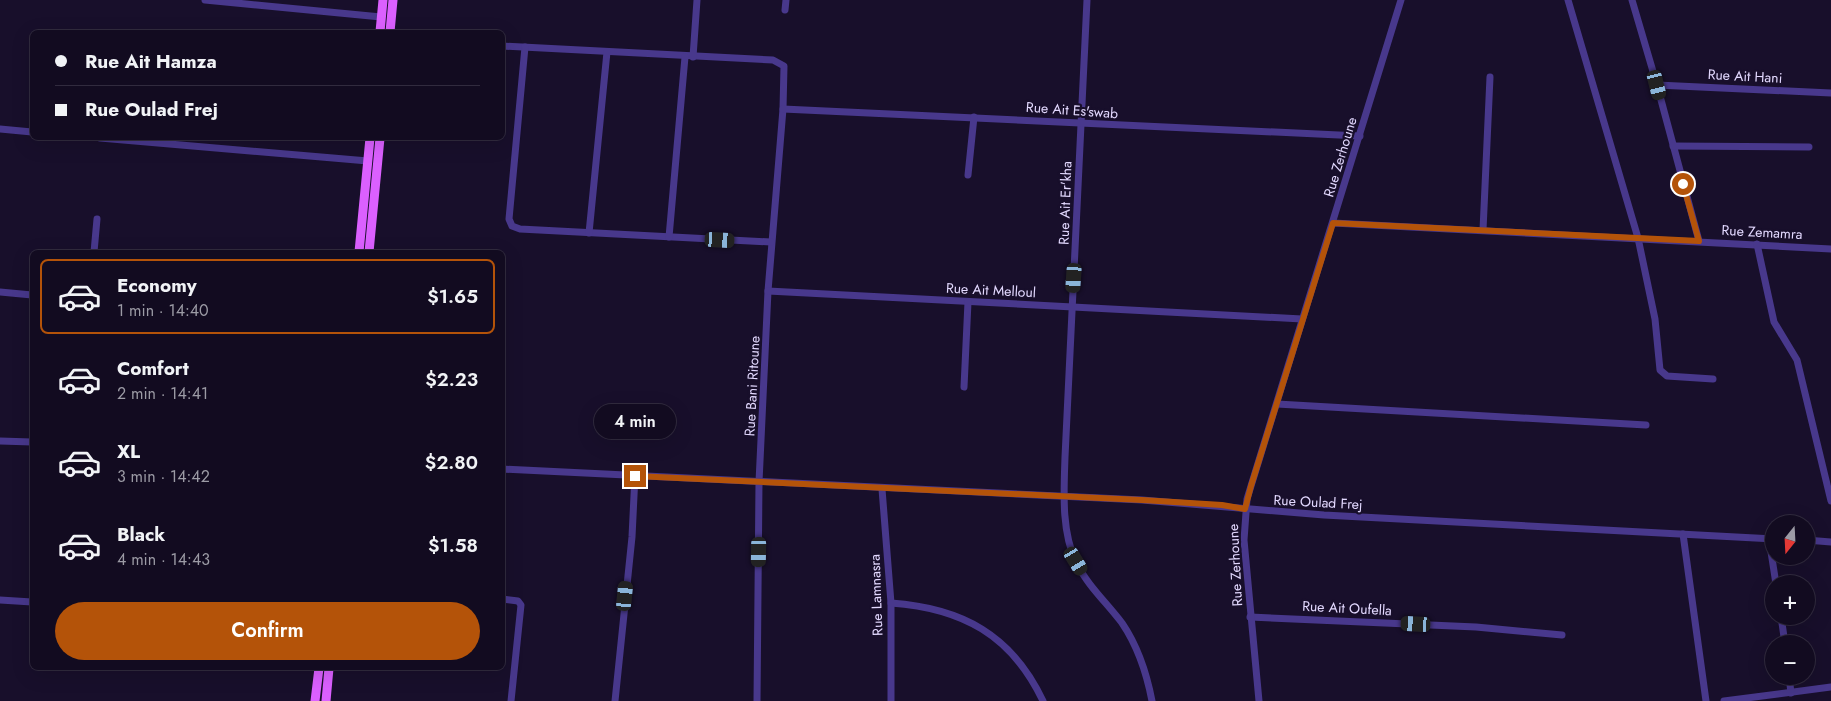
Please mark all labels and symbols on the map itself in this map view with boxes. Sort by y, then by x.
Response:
street label: Rue Ait Hani [1707,64,1783,88]
car [1646,69,1667,101]
street label: Rue Ait Es'swab [1025,97,1119,123]
street label: Rue Zerhoune [1318,115,1362,199]
street label: Rue Ait Er'kha [1054,161,1076,245]
route start [1672,173,1694,195]
street label: Rue Zemamra [1721,220,1803,244]
car [704,232,735,248]
car [1065,263,1082,293]
street label: Rue Ait Melloul [945,278,1037,302]
street label: Rue Bani Ritoune [739,335,765,437]
callout: 4 min [594,404,676,438]
route end [624,465,646,487]
street label: Rue Oulad Frej [1273,490,1363,514]
north arrow [1765,515,1815,565]
street label: Rue Zerhoune [1223,523,1247,607]
car [751,537,766,567]
car [1061,544,1090,578]
street label: Rue Lamnasra [865,554,887,636]
car [615,580,634,612]
street label: Rue Ait Oufella [1302,596,1392,620]
car [1400,616,1431,632]

